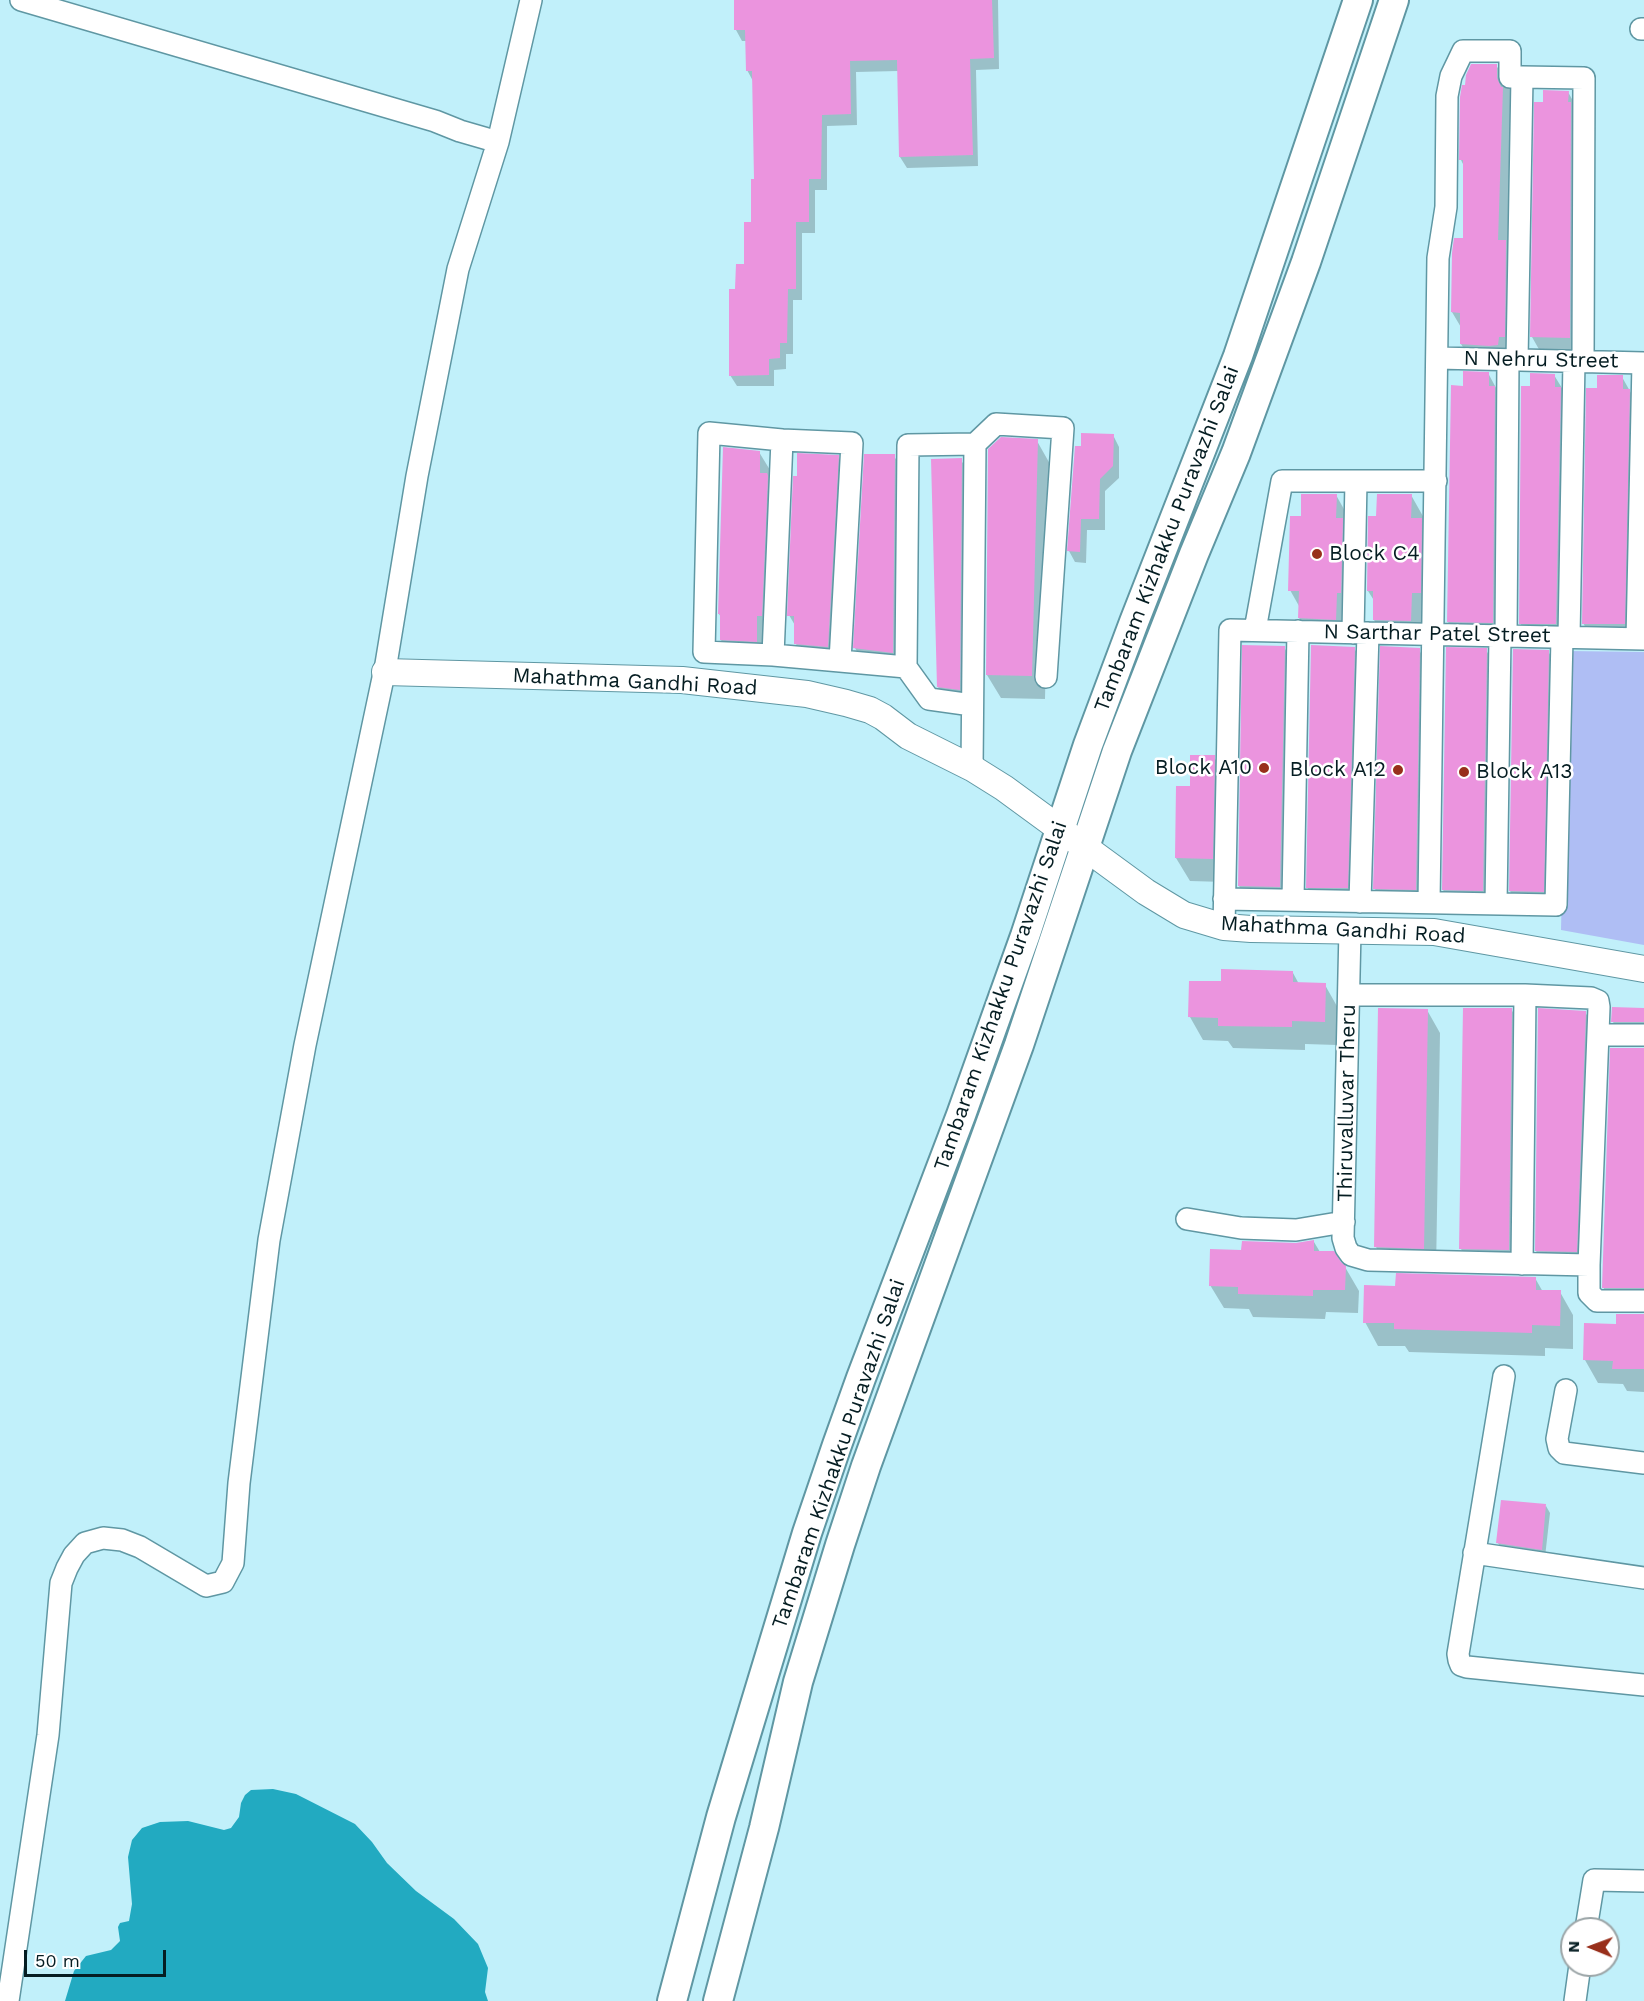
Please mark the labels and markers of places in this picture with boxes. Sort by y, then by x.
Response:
place label: Block C4 [1329,541,1420,567]
marker: Block C4 [1310,547,1324,561]
place label: Block A10 [1155,755,1252,781]
place label: Block A12 [1290,757,1386,783]
place label: Block A13 [1476,759,1572,785]
marker: Block A10 [1257,761,1271,775]
marker: Block A12 [1391,763,1405,777]
marker: Block A13 [1457,765,1471,779]

